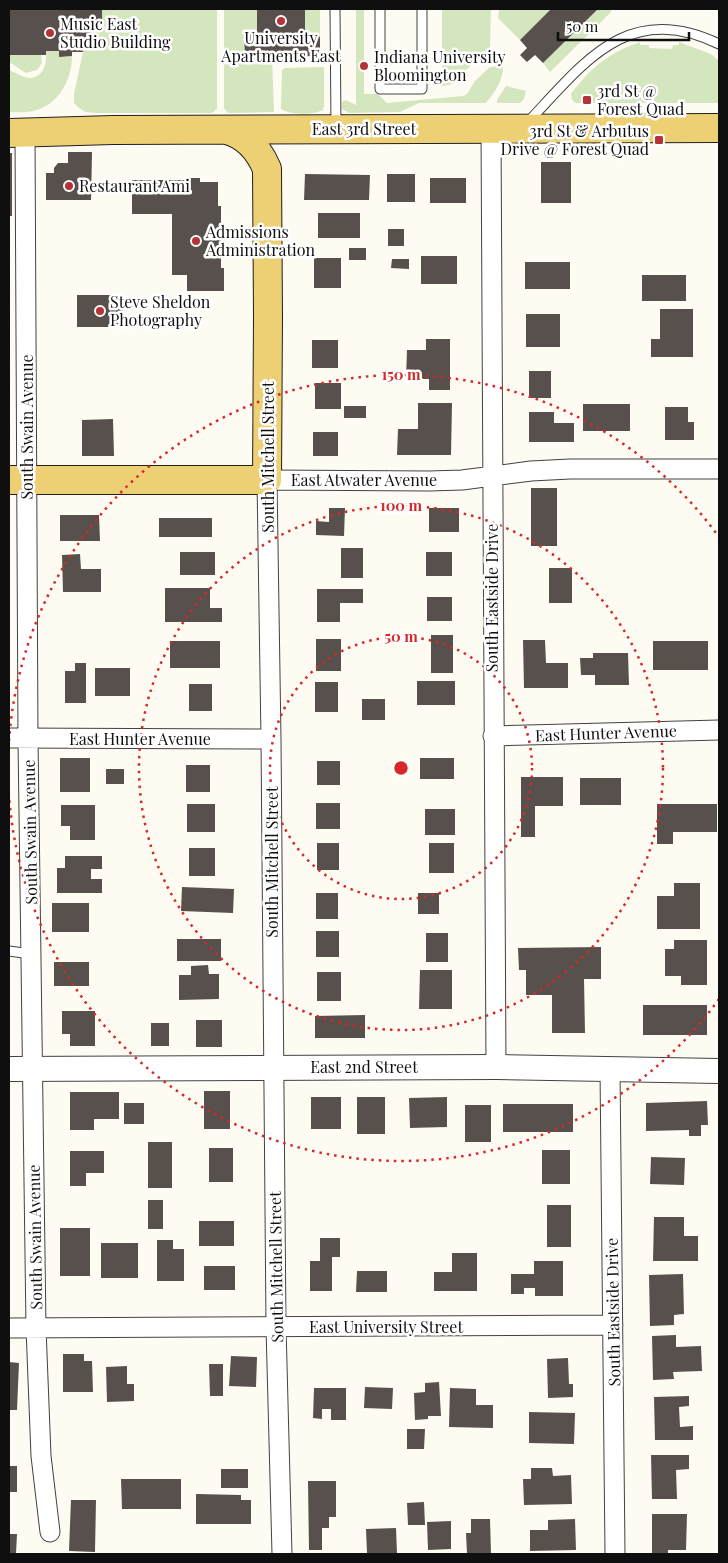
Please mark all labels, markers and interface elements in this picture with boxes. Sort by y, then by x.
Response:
scale bar [558,10,689,42]
place label: Music East Studio Building [60,13,171,52]
marker: University Apartments East [275,15,287,27]
text: 50 m [566,16,599,36]
marker: Music East Studio Building [44,27,56,39]
place label: University Apartments East [220,27,341,66]
place label: Indiana University Bloomington [374,46,506,85]
marker: Indiana University Bloomington [358,60,370,72]
place label: 3rd St @ Forest Quad [597,80,684,119]
marker: 3rd St @ Forest Quad [581,94,593,106]
street label: East 3rd Street [312,118,417,139]
place label: 3rd St & Arbutus Drive @ Forest Quad [501,120,649,159]
marker: 3rd St & Arbutus Drive @ Forest Quad [653,134,665,146]
place label: Restaurant Ami [79,175,190,196]
marker: Restaurant Ami [63,180,75,192]
place label: Admissions Administration [205,221,316,260]
marker: Admissions Administration [190,235,202,247]
place label: Steve Sheldon Photography [110,291,211,330]
marker: Steve Sheldon Photography [94,305,106,317]
street label: South Swain Avenue [16,354,37,500]
text: 150 m [381,364,421,384]
street label: South Mitchell Street [257,381,278,533]
street label: East Atwater Avenue [291,469,437,490]
text: 100 m [380,495,423,515]
street label: South Eastside Drive [481,524,502,672]
text: 50 m [384,626,418,646]
street label: East Hunter Avenue [535,720,677,745]
street label: East Hunter Avenue [69,728,211,749]
street label: South Swain Avenue [18,759,41,905]
centre of rings [392,759,410,777]
street label: South Mitchell Street [261,786,282,938]
street label: East 2nd Street [310,1056,418,1077]
street label: South Swain Avenue [23,1164,46,1310]
street label: South Mitchell Street [264,1191,287,1343]
street label: South Eastside Drive [601,1238,624,1387]
street label: East University Street [309,1316,463,1337]

